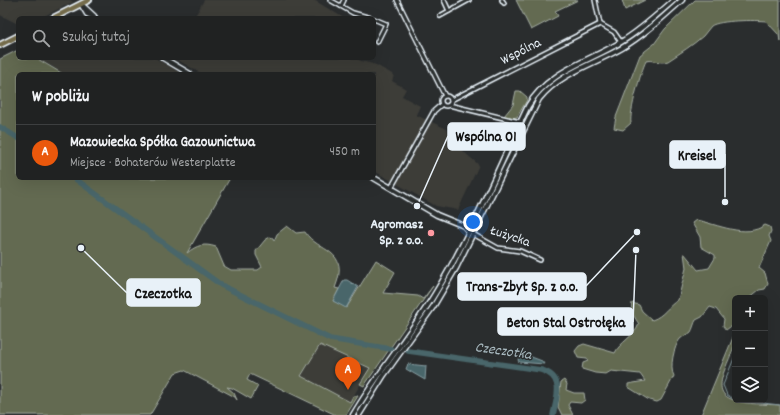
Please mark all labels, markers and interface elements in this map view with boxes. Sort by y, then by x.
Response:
search box [16,16,376,60]
icon: search [30,27,52,49]
text: Szukaj tutaj [62,27,130,49]
street label: Wspólna [497,33,545,71]
text: W pobliżu [32,86,89,110]
callout: Wspólna 01 [448,123,525,150]
text: Wspólna 01 [456,127,516,149]
text: Mazowiecka Spółka Gazownictwa [70,132,255,154]
callout: Kreisel [670,141,725,168]
text: A [41,143,49,162]
text: 450 m [330,143,360,162]
text: Kreisel [678,146,717,168]
text: Miejsce · Bohaterów Westerplatte [70,154,235,173]
your location [463,212,483,232]
place label: Agromasz Sp. z o.o. [370,215,424,251]
street label: Łużycka [487,221,533,253]
marker: Agromasz Sp. z o.o. [426,228,436,238]
callout: Trans-Zbyt Sp. z o.o. [458,273,586,300]
text: Trans-Zbyt Sp. z o.o. [466,277,579,299]
callout: Czeczotka [127,279,200,306]
text: Czeczotka [135,284,192,306]
map controls [732,295,768,403]
button: + [732,295,768,331]
callout: Beton Stal Ostrołęka [498,308,633,335]
text: Beton Stal Ostrołęka [507,313,626,335]
button: − [732,331,768,367]
water label: Czeczotka [473,337,534,367]
pin: A [335,357,361,390]
button: layers [732,367,768,403]

